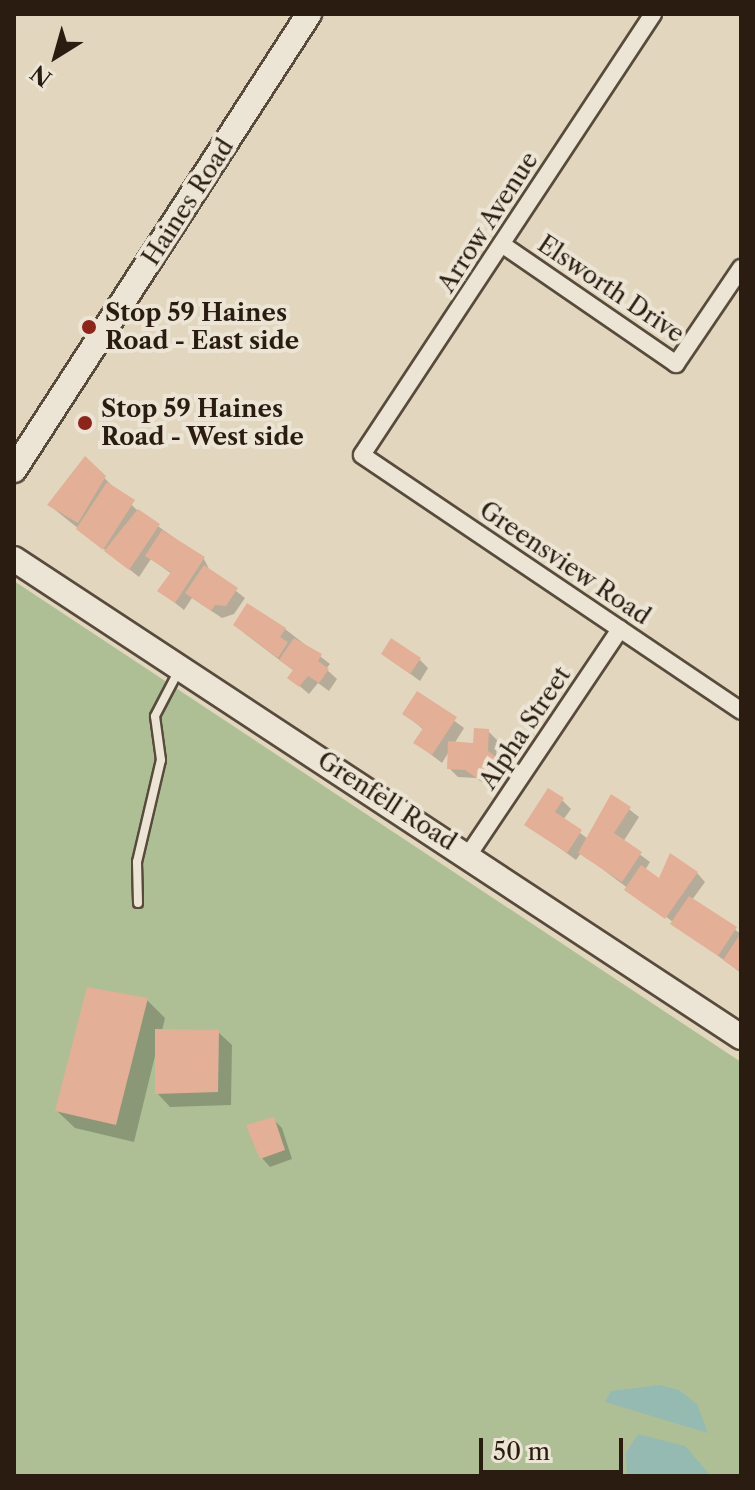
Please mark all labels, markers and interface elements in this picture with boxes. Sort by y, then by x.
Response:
north arrow [16,16,96,96]
text: N [25,59,57,92]
street label: Haines Road [136,133,240,271]
street label: Arrow Avenue [431,146,545,298]
street label: Elsworth Drive [532,229,690,349]
place label: Stop 59 Haines Road - East side [105,299,299,355]
marker: Stop 59 Haines Road - East side [80,318,98,336]
place label: Stop 59 Haines Road - West side [101,395,305,451]
marker: Stop 59 Haines Road - West side [76,414,94,432]
street label: Greensview Road [474,495,656,631]
street label: Alpha Street [473,661,577,795]
street label: Grenfell Road [312,746,462,856]
scale bar [483,1422,627,1472]
text: 50 m [493,1437,550,1466]

